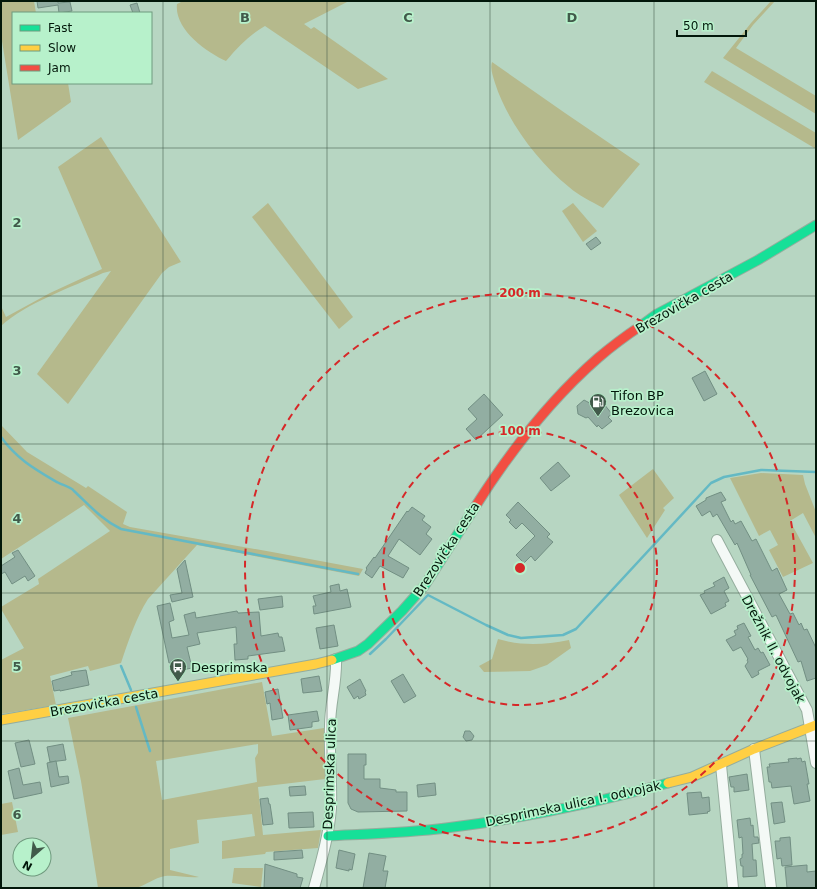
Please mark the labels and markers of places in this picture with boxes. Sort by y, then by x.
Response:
place label: Tifon BP Brezovica [610,388,674,418]
fuel station icon: Tifon BP Brezovica [588,392,608,417]
centre of rings [513,561,527,575]
bus stop icon: Desprimska [168,657,188,682]
place label: Desprimska [191,660,268,675]

